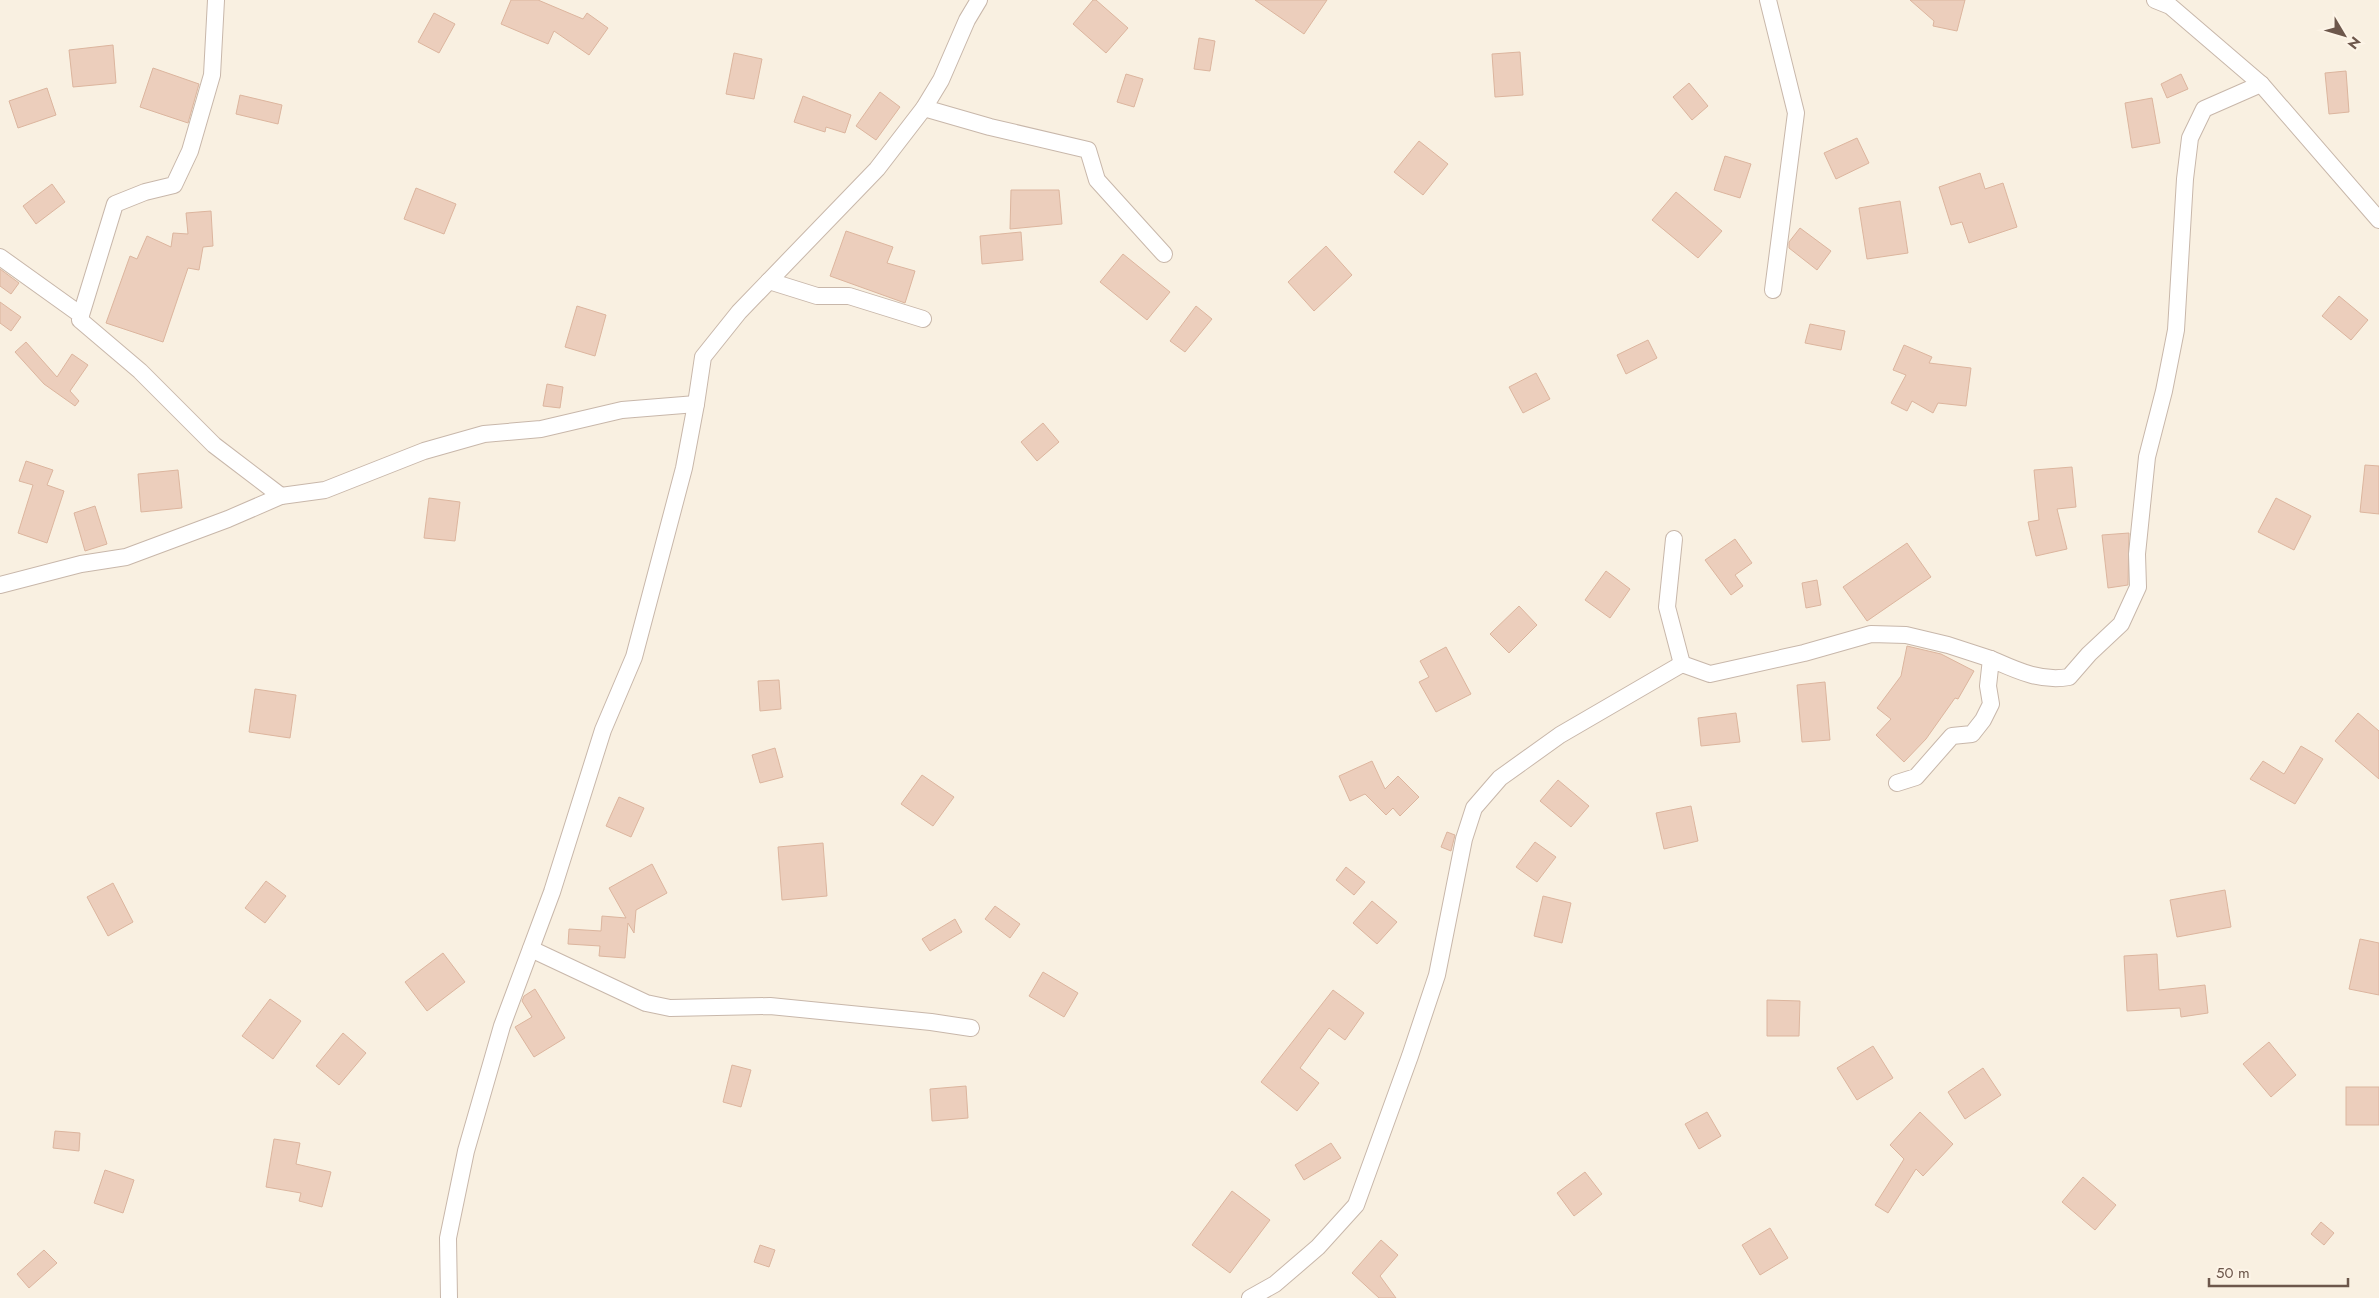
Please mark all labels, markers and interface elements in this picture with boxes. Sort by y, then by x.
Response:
north arrow [2319,10,2369,60]
text: N [2343,32,2366,54]
scale bar [2209,1256,2348,1288]
text: 50 m [2216,1262,2250,1284]

